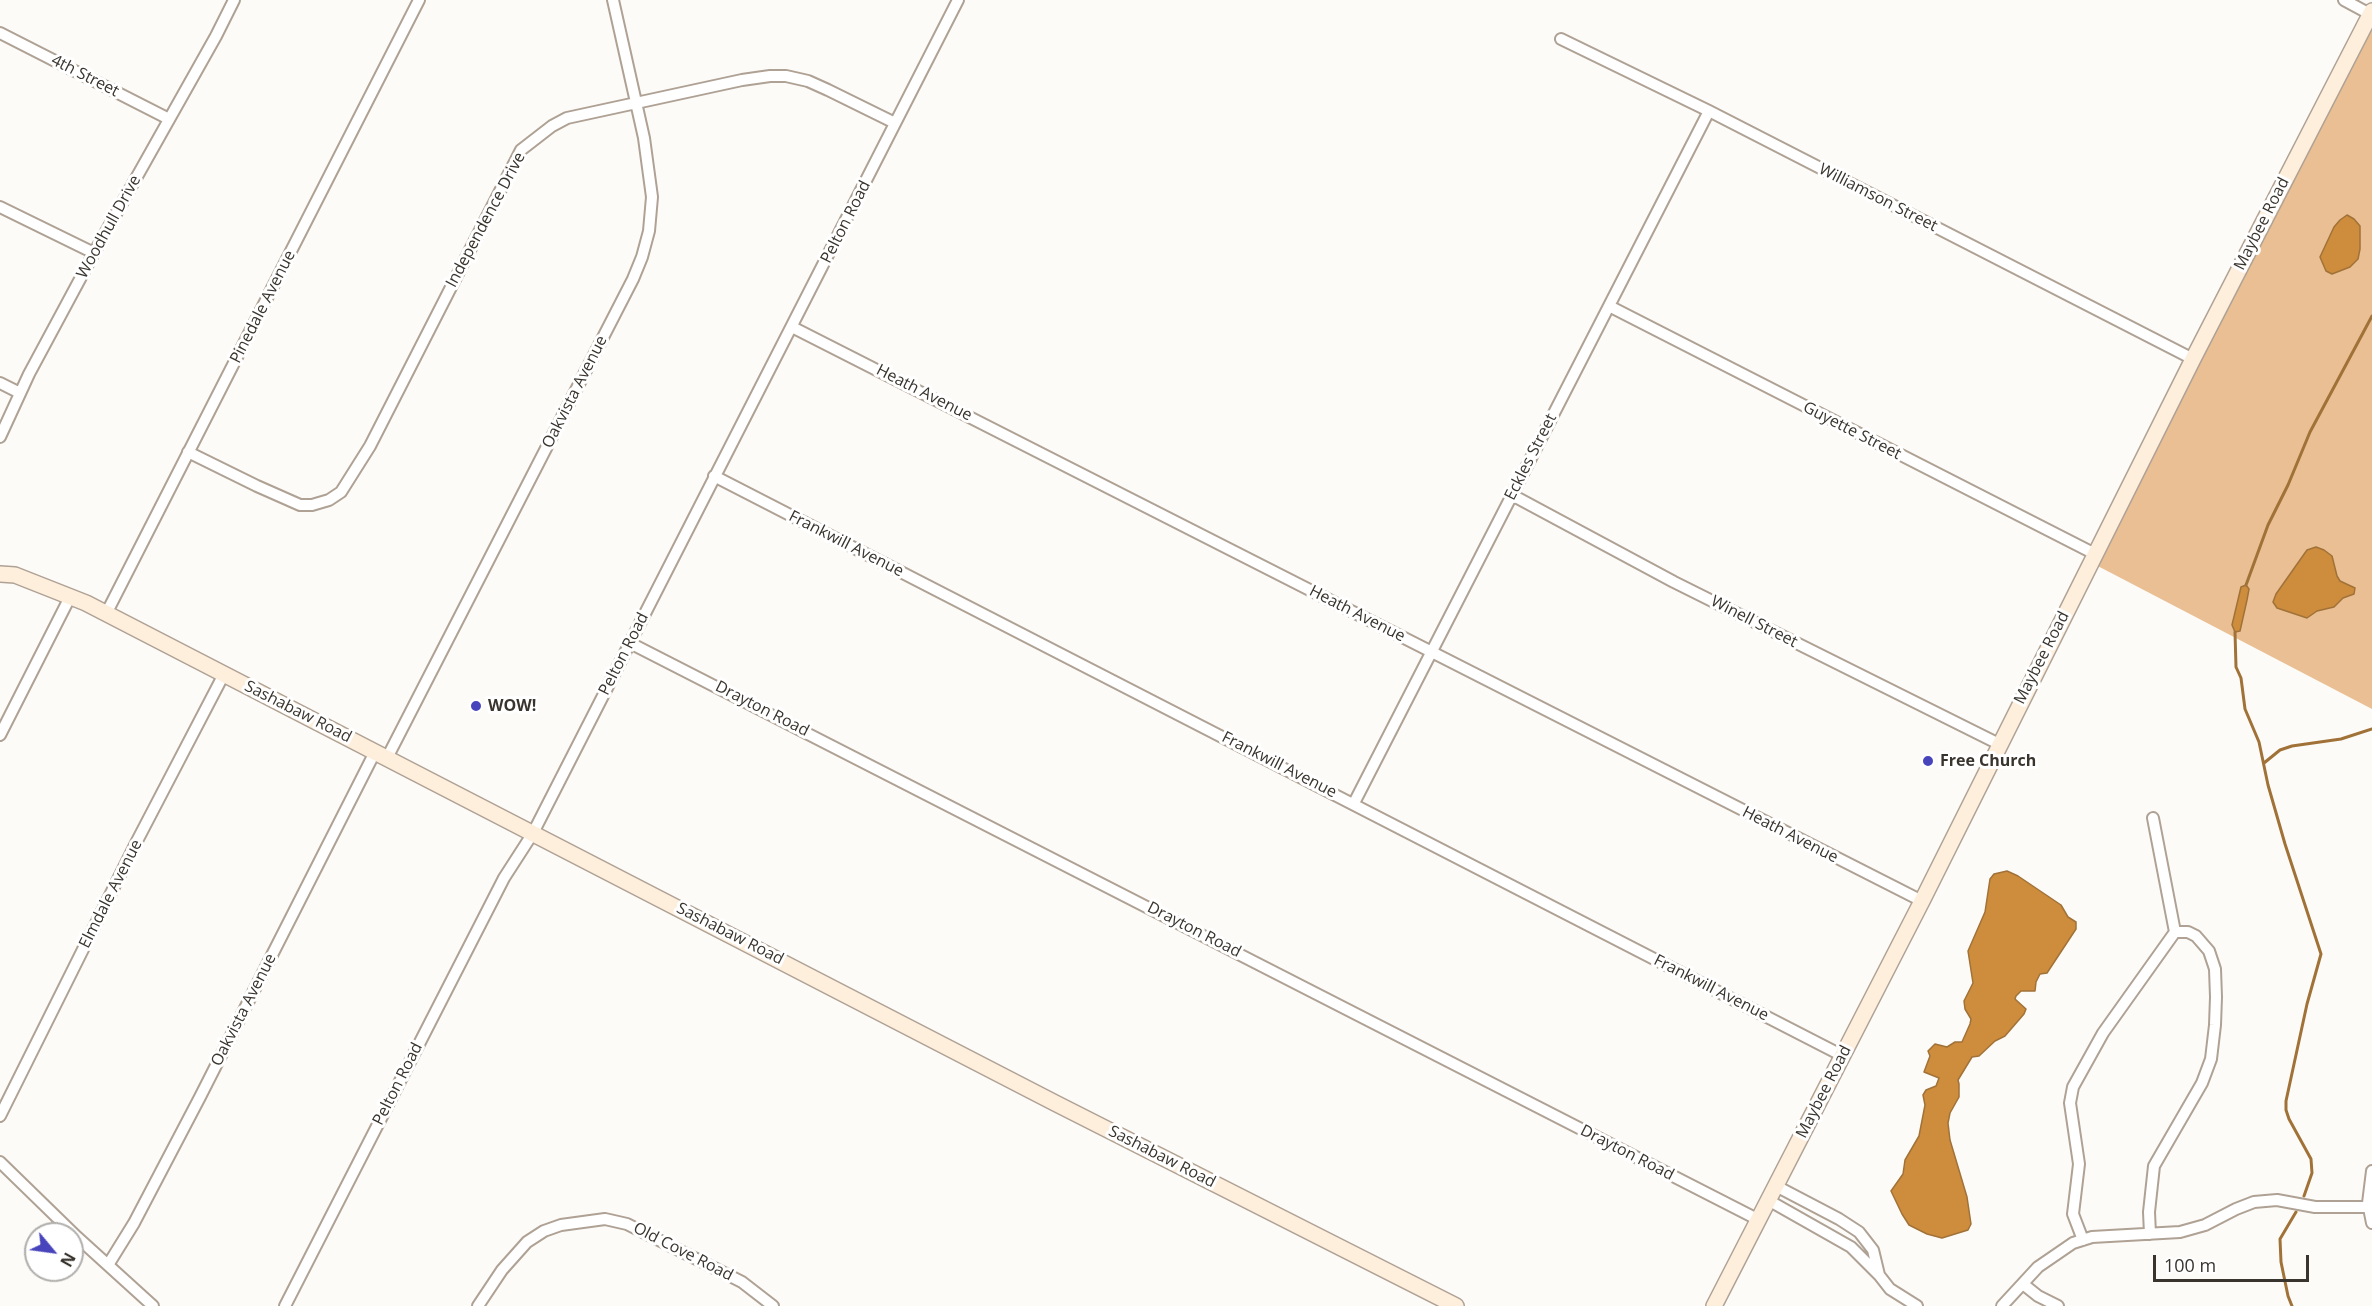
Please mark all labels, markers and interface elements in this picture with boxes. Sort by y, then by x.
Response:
street label: 4th Street [48,51,122,101]
street label: Independence Drive [442,149,530,291]
street label: Williamson Street [1815,160,1941,236]
street label: Woodhull Drive [73,172,145,282]
street label: Maybee Road [2230,174,2294,274]
street label: Pelton Road [817,177,875,267]
street label: Pinedale Avenue [226,247,300,367]
street label: Oakvista Avenue [538,332,612,452]
street label: Heath Avenue [873,361,975,425]
street label: Guyette Street [1800,398,1904,464]
street label: Eckles Street [1501,411,1561,503]
street label: Frankwill Avenue [785,507,907,581]
street label: Heath Avenue [1306,582,1408,646]
street label: Winell Street [1708,592,1800,652]
street label: Maybee Road [2010,608,2074,708]
street label: Pelton Road [595,609,653,699]
street label: Sashabaw Road [241,677,355,747]
street label: Drayton Road [712,677,812,741]
place label: WOW! [488,696,536,716]
marker: WOW! [469,699,483,713]
street label: Frankwill Avenue [1218,728,1340,802]
place label: Free Church [1940,751,2036,771]
marker: Free Church [1921,754,1935,768]
street label: Heath Avenue [1739,803,1841,867]
street label: Elmdale Avenue [75,836,147,952]
street label: Drayton Road [1144,898,1244,962]
street label: Sashabaw Road [673,899,787,969]
street label: Oakvista Avenue [207,950,281,1070]
street label: Frankwill Avenue [1650,951,1772,1025]
street label: Pelton Road [369,1039,427,1129]
street label: Maybee Road [1792,1042,1856,1142]
street label: Drayton Road [1577,1121,1677,1185]
street label: Sashabaw Road [1105,1122,1219,1192]
street label: Old Cove Road [630,1219,736,1285]
north arrow [24,1222,84,1282]
scale bar [2156,1243,2312,1281]
text: N [55,1249,81,1271]
text: 100 m [2164,1253,2216,1277]

